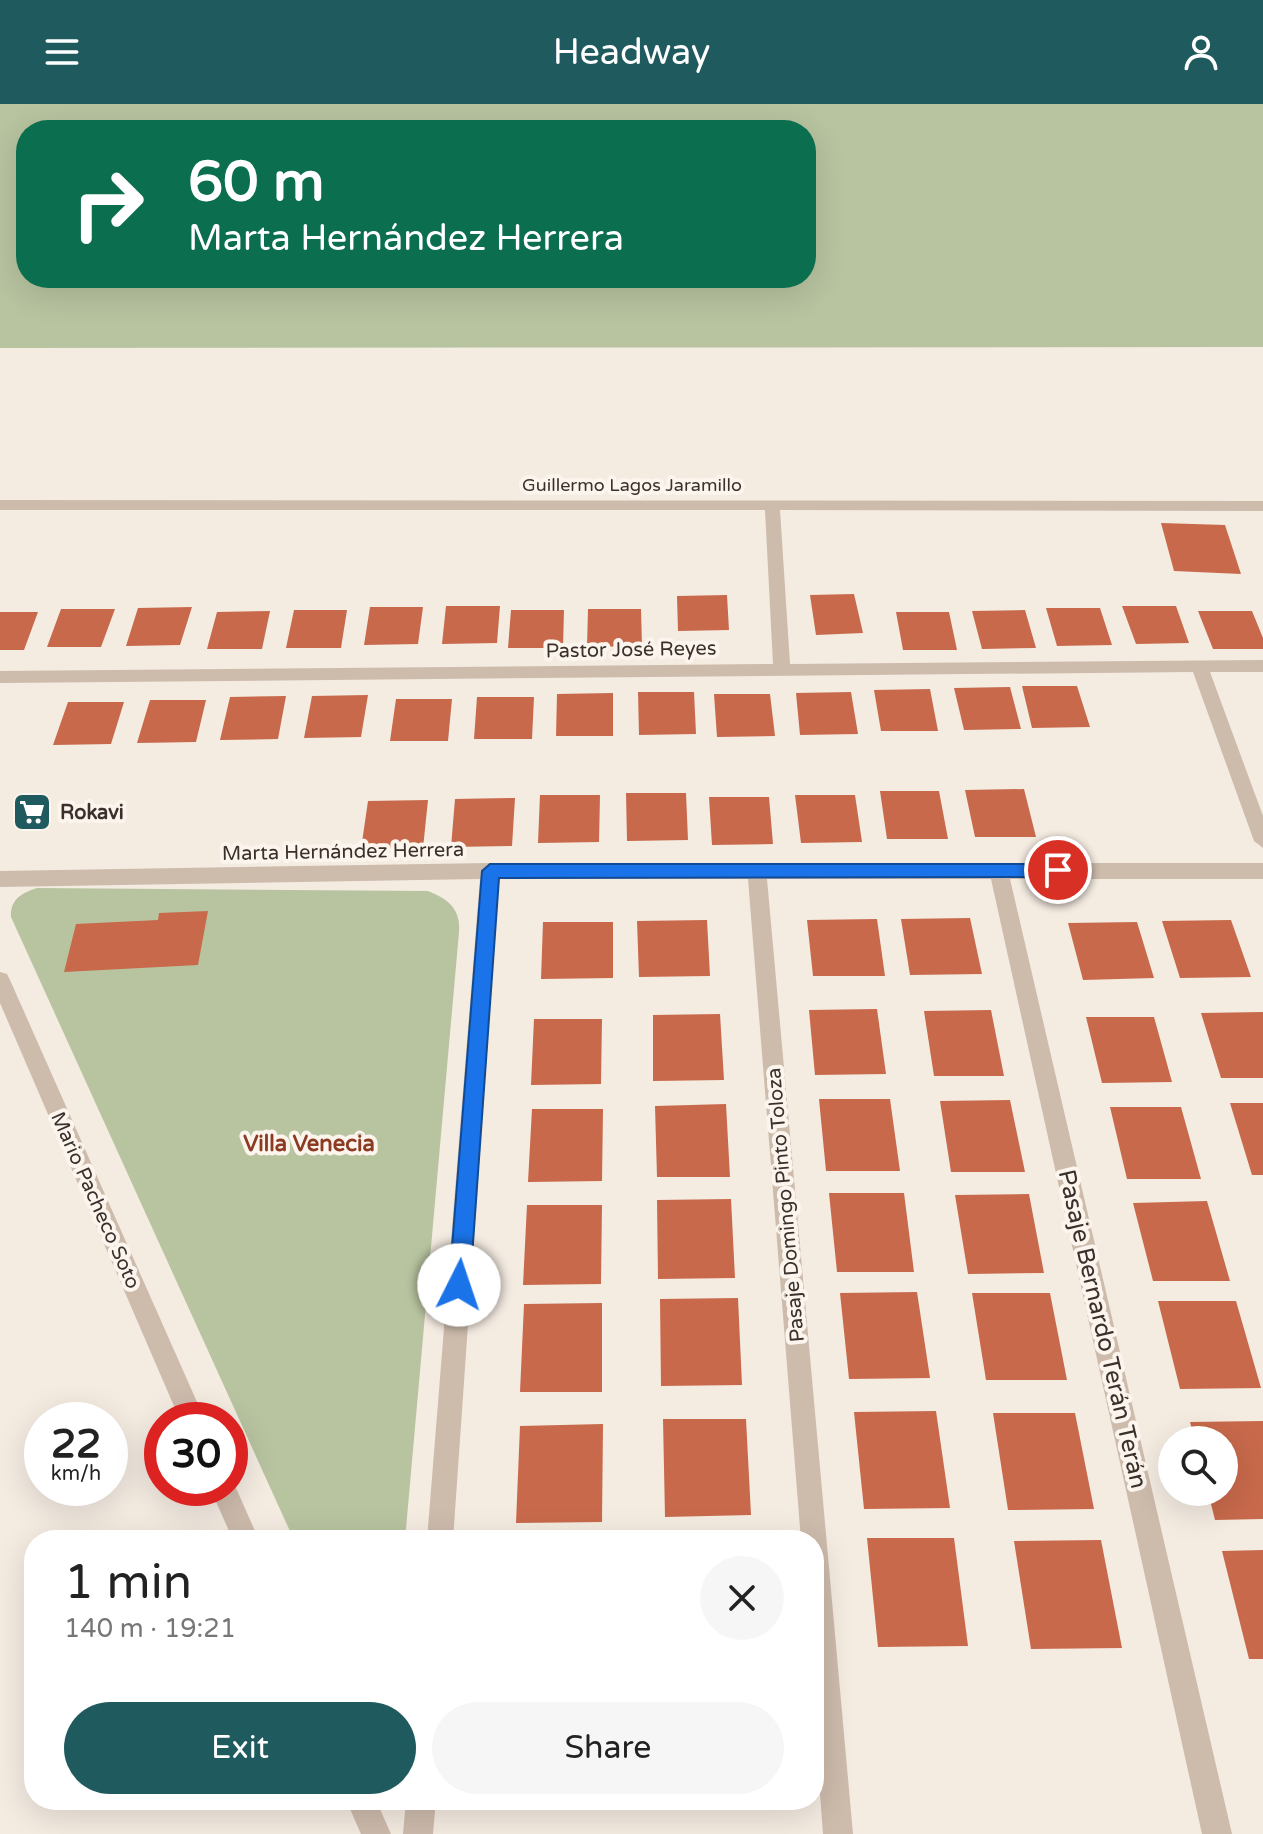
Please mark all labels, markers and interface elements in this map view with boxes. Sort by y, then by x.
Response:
icon: menu [40,30,84,74]
icon: person [1179,30,1223,74]
text: Headway [553,31,710,74]
text: 60 m [188,149,324,216]
icon: right [56,152,160,256]
text: Marta Hernández Herrera [188,217,624,260]
street label: Guillermo Lagos Jaramillo [522,474,742,496]
street label: Pastor José Reyes [545,637,717,663]
supermarket icon: Rokavi [11,791,53,833]
place label: Rokavi [60,801,124,825]
pin [1024,836,1092,904]
street label: Marta Hernández Herrera [222,838,464,866]
icon: arrive [1036,848,1080,892]
street label: Pasaje Domingo Pinto Toloza [762,1067,810,1343]
street label: Mario Pacheco Soto [45,1108,145,1292]
district label: Villa Venecia [243,1131,375,1157]
street label: Pasaje Bernardo Terán Terán [1052,1167,1153,1491]
position arrow [417,1243,501,1327]
speed limit sign: 30 [144,1402,248,1506]
text: 22 [51,1420,101,1468]
map controls [1158,1426,1238,1506]
button: search [1158,1426,1238,1506]
text: km/h [51,1462,101,1486]
text: 1 min [64,1554,192,1612]
button: close [700,1556,784,1640]
text: 140 m · 19:21 [64,1613,236,1644]
button: Exit [64,1702,416,1794]
button: Share [432,1702,784,1794]

